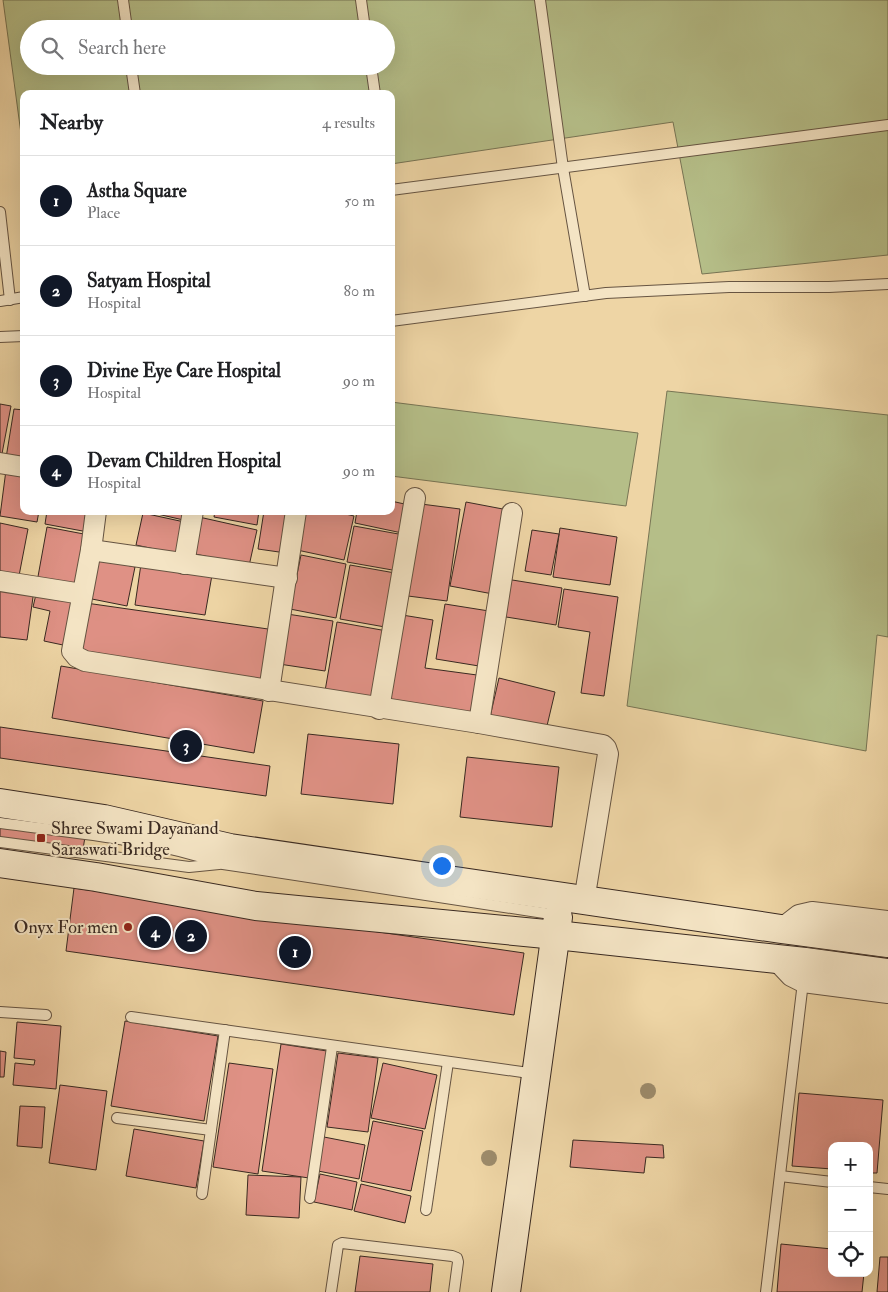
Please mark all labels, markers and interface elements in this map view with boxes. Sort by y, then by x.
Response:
search box [20,20,395,75]
icon: search [38,34,66,62]
text: Search here [78,36,166,60]
text: Nearby [40,109,103,136]
text: 4 results [322,113,375,133]
text: Astha Square [87,179,187,203]
text: 1 [53,191,59,211]
text: 50 m [344,191,375,211]
text: Place [87,203,120,223]
text: Satyam Hospital [87,269,211,293]
text: 2 [52,281,60,301]
text: 80 m [344,281,375,301]
text: Hospital [87,293,141,313]
text: Divine Eye Care Hospital [87,359,281,383]
text: 3 [53,371,59,391]
text: 90 m [343,371,375,391]
text: Hospital [87,383,141,403]
text: Devam Children Hospital [87,449,281,473]
text: 4 [52,461,60,481]
text: 90 m [343,461,375,481]
text: Hospital [87,473,141,493]
pin: 3 [170,727,202,765]
place label: Shree Swami Dayanand Saraswati Bridge [51,817,219,861]
marker: Shree Swami Dayanand Saraswati Bridge [35,832,47,844]
your location [429,853,455,879]
pin: 4 [139,913,171,951]
place label: Onyx For men [14,916,118,939]
pin: 2 [175,917,207,955]
marker: Onyx For men [122,921,134,933]
pin: 1 [279,933,311,971]
map controls [828,1142,873,1277]
button: + [828,1142,873,1187]
button: − [828,1187,873,1232]
button: locate [828,1232,873,1277]

